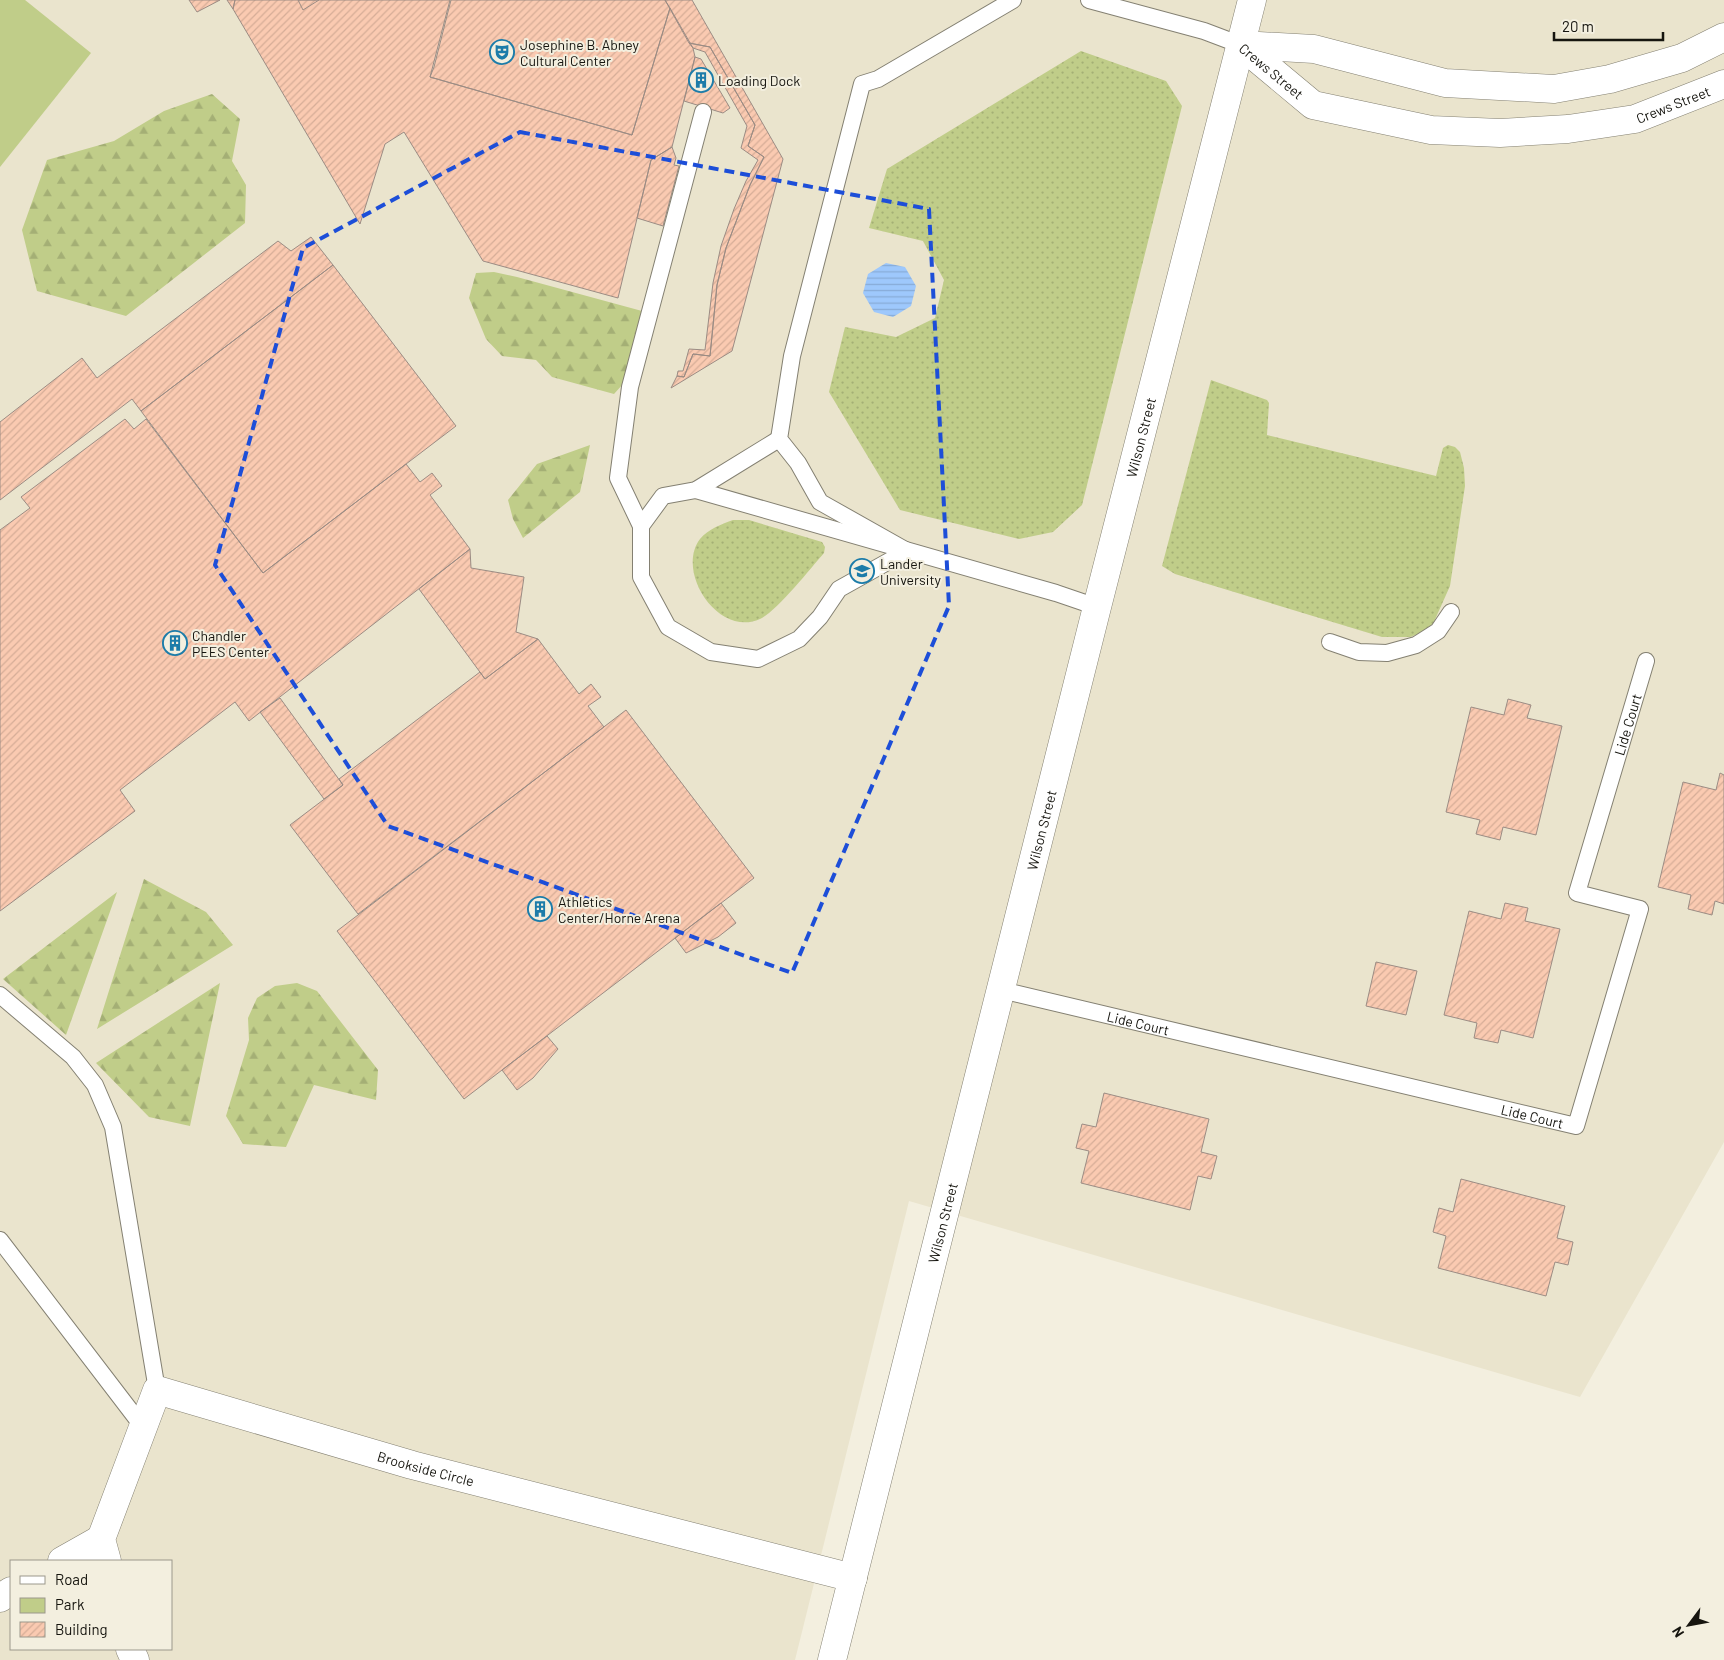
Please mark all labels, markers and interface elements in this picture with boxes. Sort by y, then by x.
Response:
scale bar [1554,10,1663,42]
text: 20 m [1562,17,1594,35]
place label: Josephine B. Abney Cultural Center [520,36,640,69]
theatre icon: Josephine B. Abney Cultural Center [489,39,515,65]
street label: Crews Street [1236,39,1307,102]
building icon: Loading Dock [688,67,714,93]
place label: Loading Dock [718,72,800,89]
street label: Crews Street [1633,82,1712,126]
street label: Wilson Street [1122,395,1159,479]
place label: Lander University [880,555,942,588]
school or university icon: Lander University [849,558,875,584]
place label: Chandler PEES Center [192,627,269,660]
building icon: Chandler PEES Center [162,630,188,656]
street label: Lide Court [1610,692,1644,757]
street label: Wilson Street [1023,788,1059,872]
place label: Athletics Center/Horne Arena [558,893,680,926]
building icon: Athletics Center/Horne Arena [527,896,553,922]
street label: Lide Court [1105,1007,1171,1038]
street label: Lide Court [1499,1100,1565,1131]
street label: Wilson Street [924,1181,960,1265]
street label: Brookside Circle [376,1447,476,1489]
legend [10,1560,172,1650]
text: Road [55,1570,88,1588]
text: Park [55,1595,85,1613]
north arrow [1664,1600,1714,1650]
text: Building [55,1620,108,1638]
text: N [1668,1624,1687,1641]

